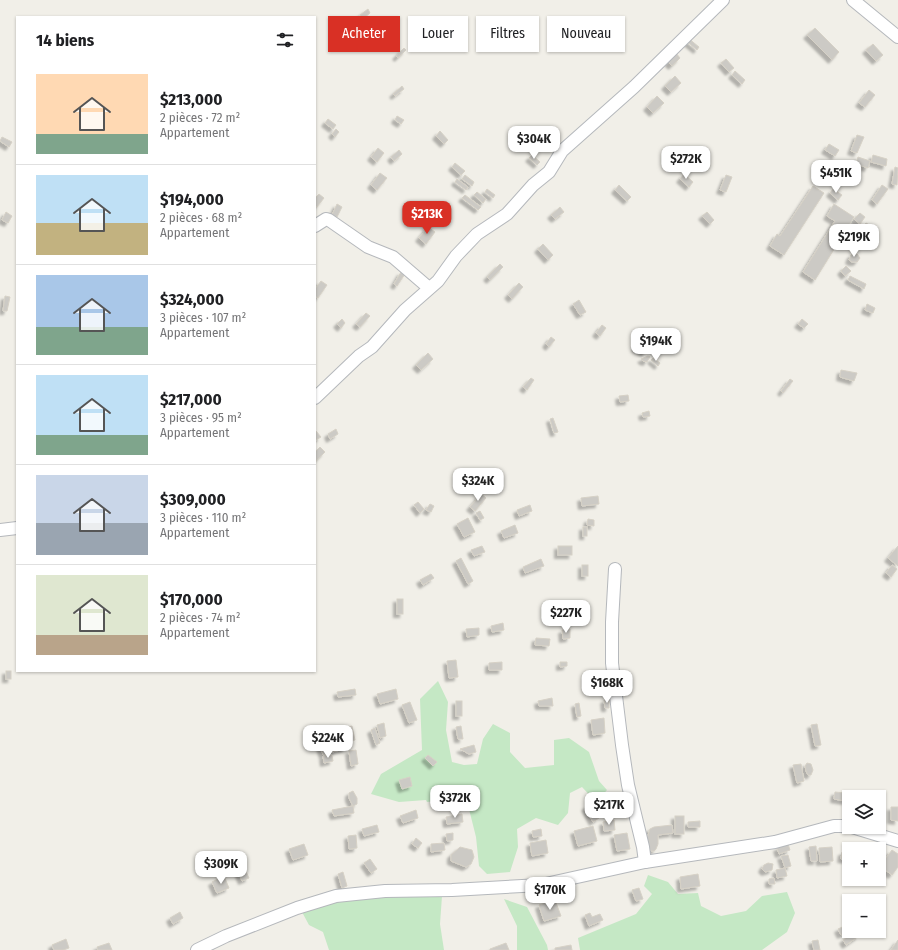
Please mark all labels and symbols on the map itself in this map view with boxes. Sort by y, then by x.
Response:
pin: $304K [506,126,562,160]
pin: $272K [658,146,714,180]
pin: $451K [808,160,864,194]
pin: $213K [399,201,455,235]
pin: $219K [826,224,882,258]
pin: $194K [628,328,684,362]
pin: $324K [450,468,506,502]
pin: $227K [538,600,594,634]
pin: $168K [579,670,635,704]
pin: $224K [300,725,356,759]
pin: $372K [427,785,483,819]
pin: $217K [581,792,637,826]
pin: $309K [193,851,249,885]
pin: $170K [522,877,578,911]

